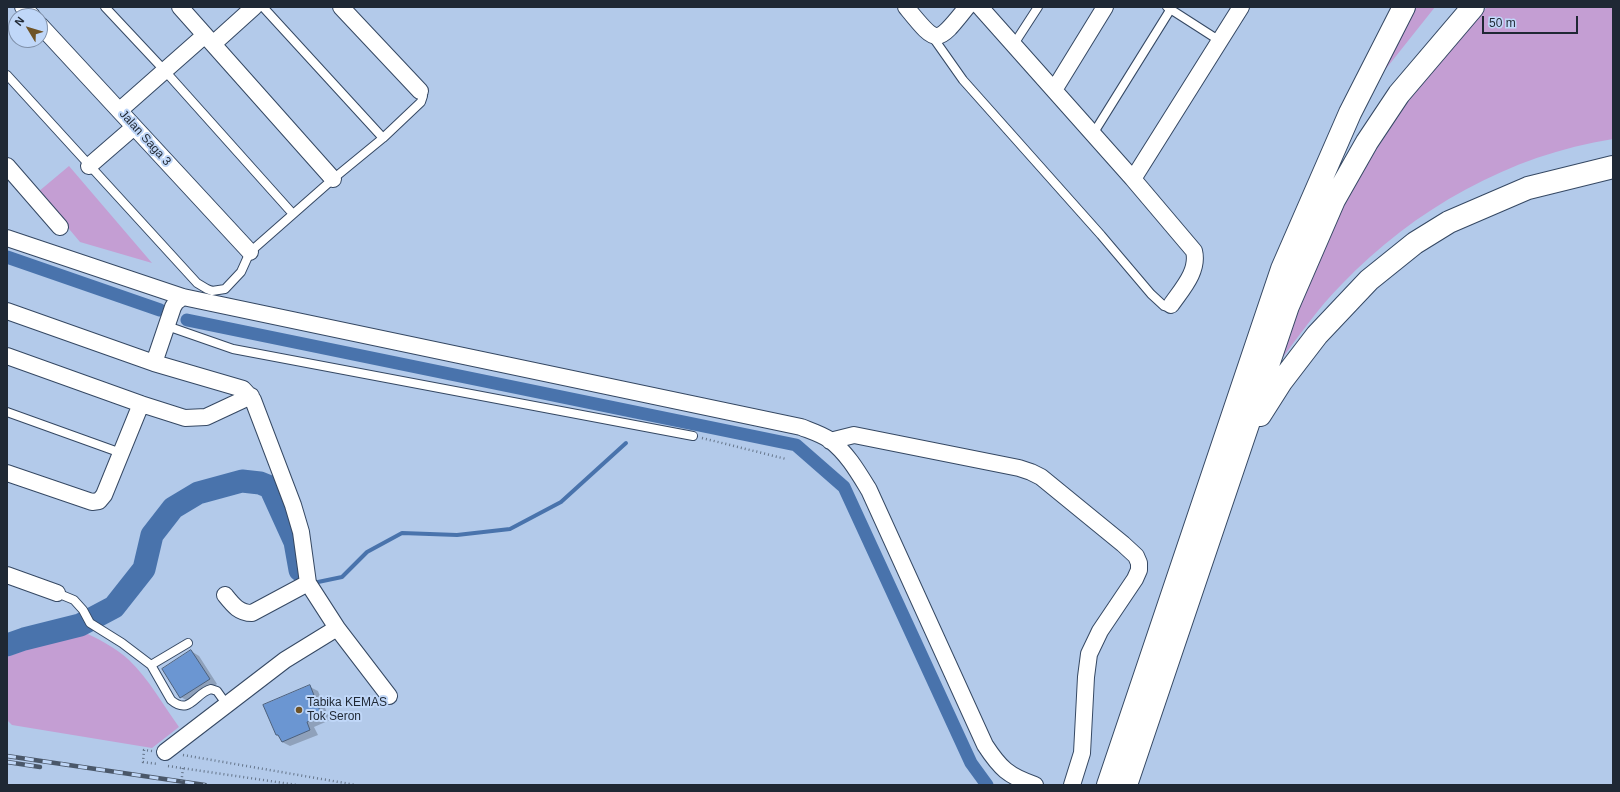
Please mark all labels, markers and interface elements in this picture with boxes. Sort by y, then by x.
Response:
north arrow [8,8,48,48]
scale bar [1484,8,1580,34]
text: N [12,14,27,28]
text: 50 m [1489,16,1516,30]
street label: Jalan Saga 3 [116,107,174,169]
place label: Tabika KEMAS Tok Seron [307,696,387,724]
marker: Tabika KEMAS Tok Seron [294,705,304,715]

